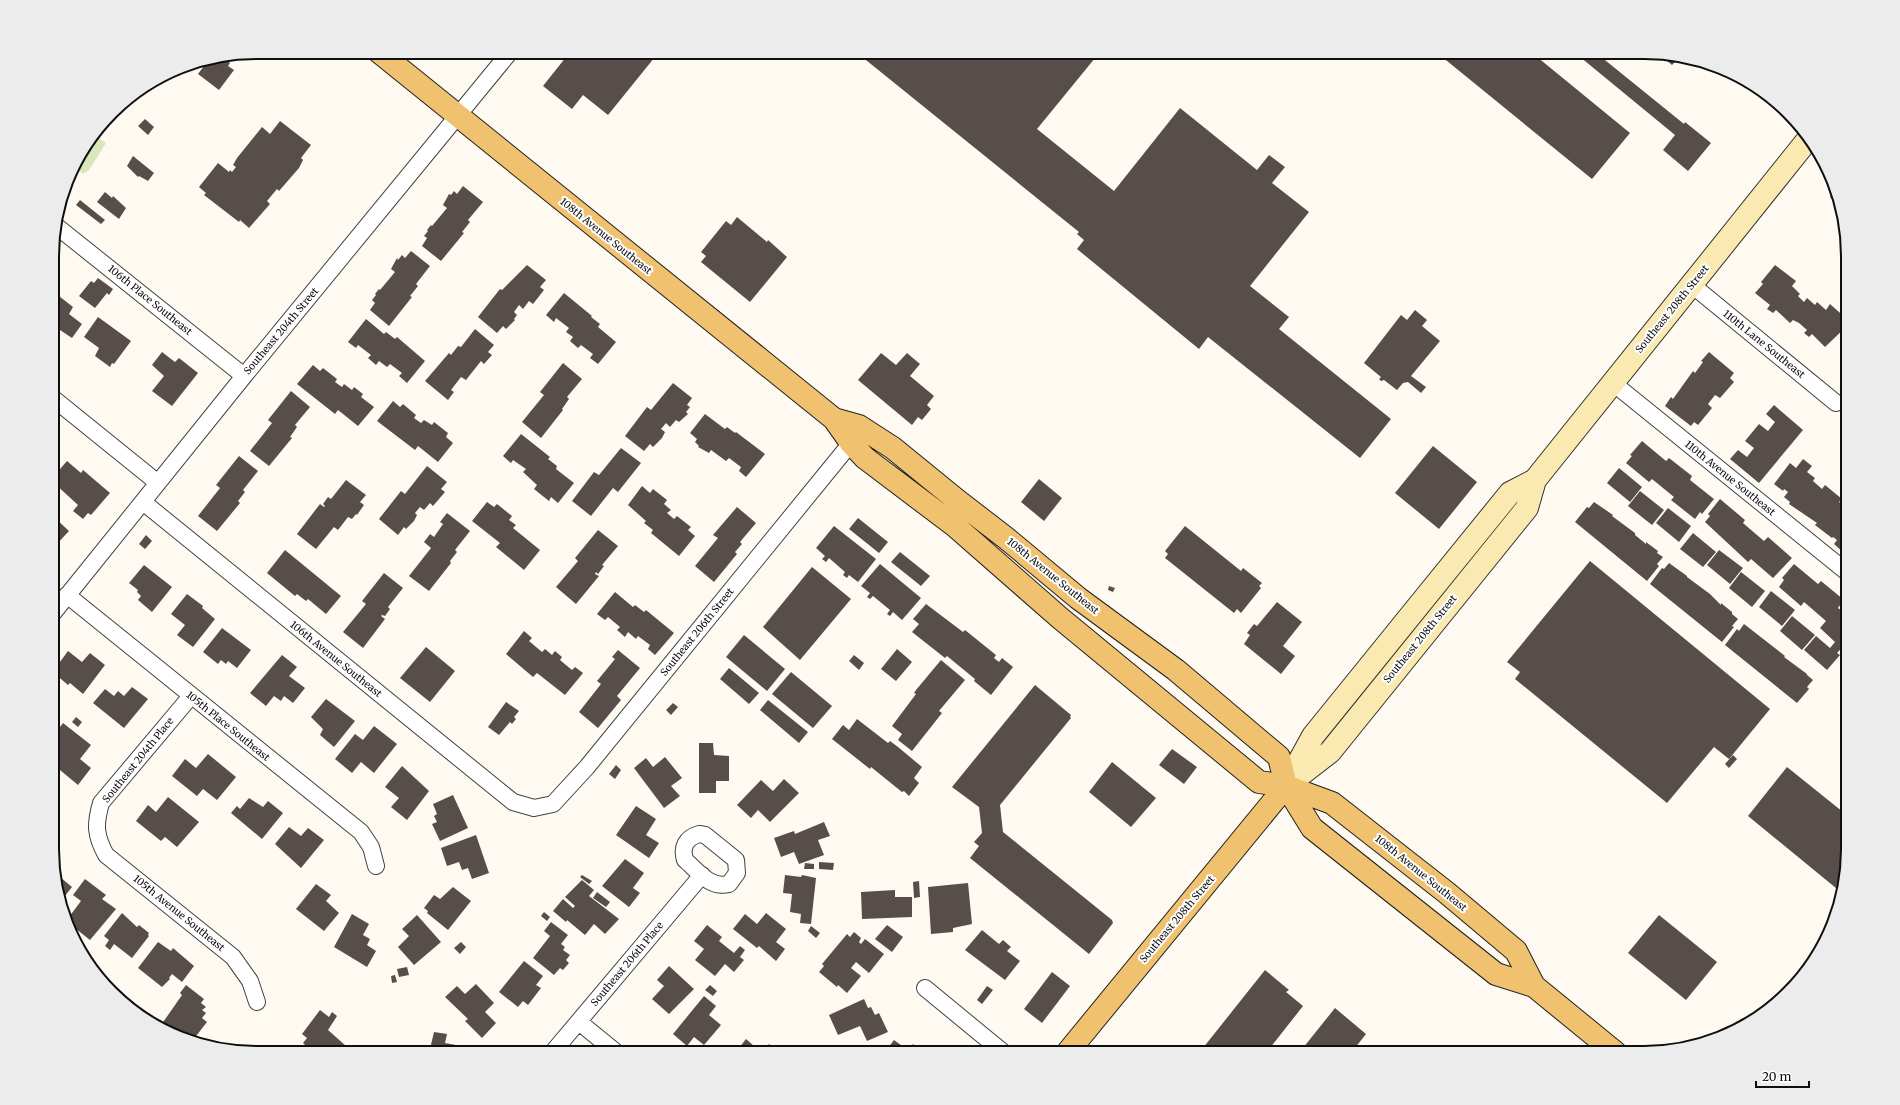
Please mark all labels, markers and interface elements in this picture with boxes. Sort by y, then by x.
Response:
street label: 108th Avenue Southeast [557,195,655,277]
street label: 106th Place Southeast [105,262,195,338]
street label: Southeast 208th Street [1632,262,1712,356]
street label: Southeast 204th Street [241,285,321,377]
street label: 110th Lane Southeast [1720,307,1808,381]
street label: 110th Avenue Southeast [1682,437,1778,519]
street label: 108th Avenue Southeast [1004,535,1102,617]
street label: Southeast 206th Street [657,585,737,679]
street label: Southeast 208th Street [1380,592,1460,686]
street label: 106th Avenue Southeast [287,618,385,700]
street label: 105th Place Southeast [184,688,273,764]
street label: Southeast 204th Place [100,715,176,805]
street label: 108th Avenue Southeast [1372,832,1470,914]
street label: 105th Avenue Southeast [131,872,227,954]
street label: Southeast 208th Street [1137,873,1217,965]
street label: Southeast 206th Place [588,919,666,1009]
scale bar [1756,1063,1809,1089]
text: 20 m [1762,1069,1791,1084]

